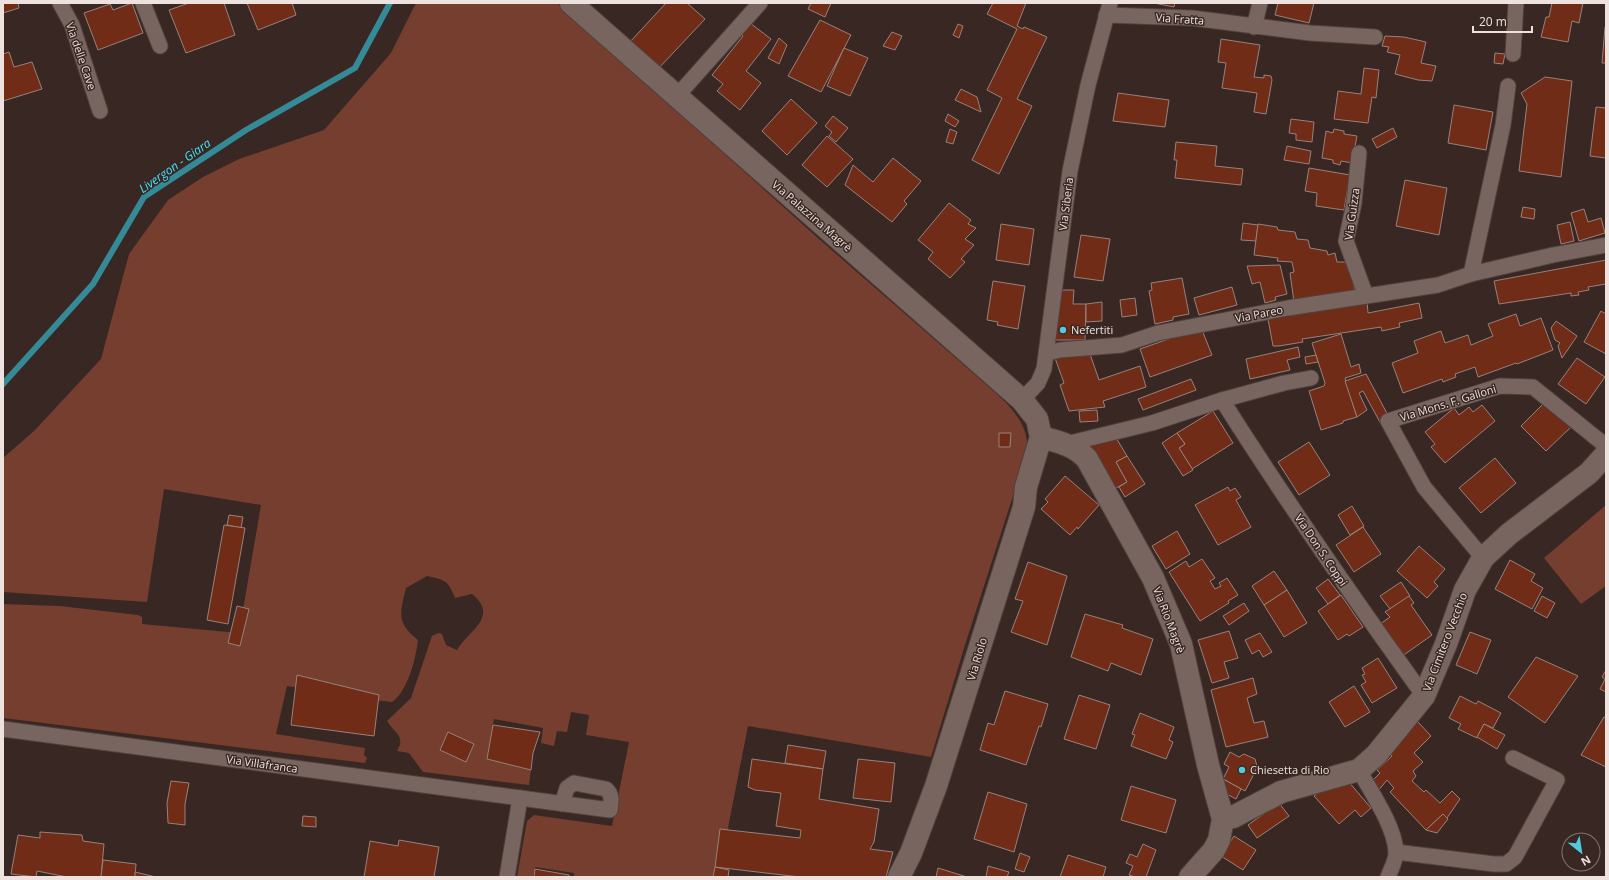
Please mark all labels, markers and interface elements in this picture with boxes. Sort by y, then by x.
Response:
scale bar [1473,8,1532,34]
street label: Via Fratta [1155,9,1205,28]
text: 20 m [1479,13,1507,30]
street label: Via delle Cave [63,20,100,92]
water label: Livergon - Giara [135,134,214,197]
street label: Via Palazzina Magrè [769,177,856,255]
street label: Via Siberia [1055,177,1076,231]
street label: Via Guizza [1340,187,1363,241]
street label: Via Pareo [1234,301,1284,325]
place label: Nefertiti [1071,322,1113,337]
marker: Nefertiti [1058,325,1068,335]
street label: Via Mons. F. Galloni [1398,381,1498,424]
street label: Via Don S. Coppi [1292,511,1351,589]
street label: Via Rio Magrè [1150,584,1189,655]
street label: Via Cimitero Vecchio [1419,590,1470,693]
street label: Via Riolo [963,635,990,682]
street label: Via Villafranca [225,751,299,776]
place label: Chiesetta di Rio [1250,762,1330,777]
marker: Chiesetta di Rio [1237,765,1247,775]
north arrow [1561,832,1601,872]
text: N [1579,852,1594,870]

